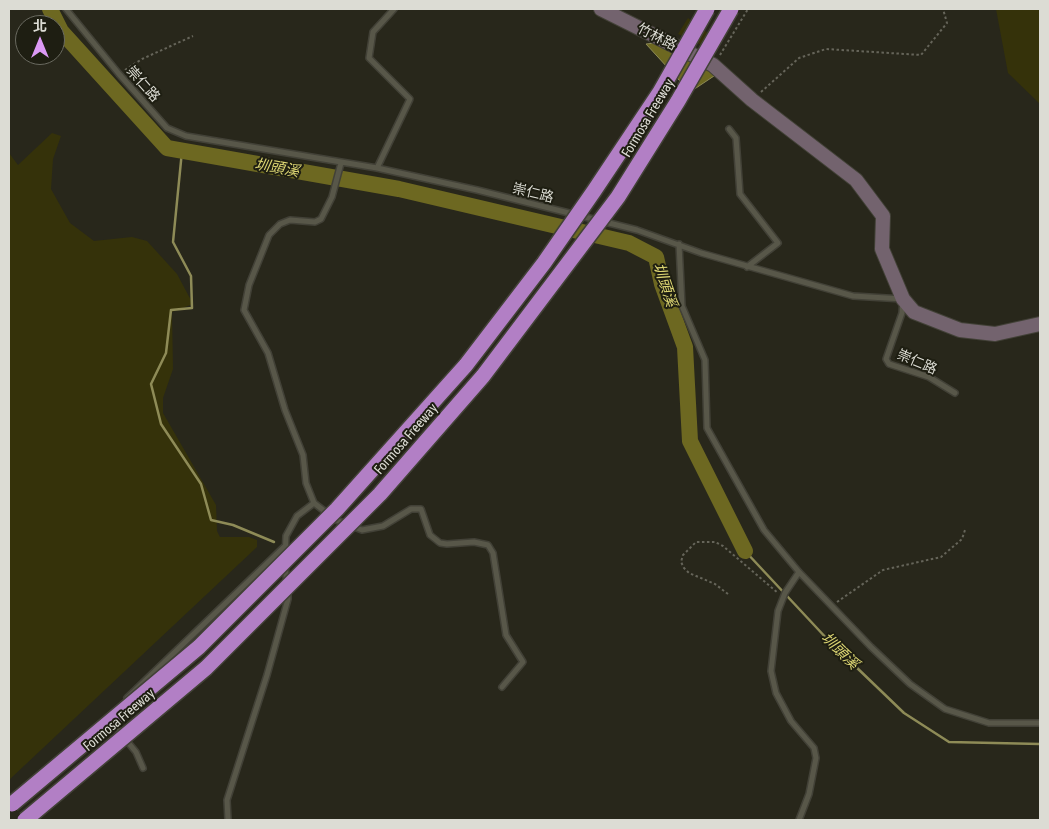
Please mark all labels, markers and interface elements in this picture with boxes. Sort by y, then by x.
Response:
north arrow [15,15,65,65]
text: 北 [33,18,47,34]
street label: 竹林路 [634,20,680,54]
street label: 崇仁路 [123,63,163,105]
street label: Formosa Freeway [618,76,678,160]
water label: 圳頭溪 [253,155,301,181]
street label: 崇仁路 [511,180,555,206]
water label: 圳頭溪 [649,261,681,309]
street label: 崇仁路 [894,346,940,378]
street label: Formosa Freeway [371,400,441,478]
water label: 圳頭溪 [818,629,862,673]
street label: Formosa Freeway [80,685,158,755]

